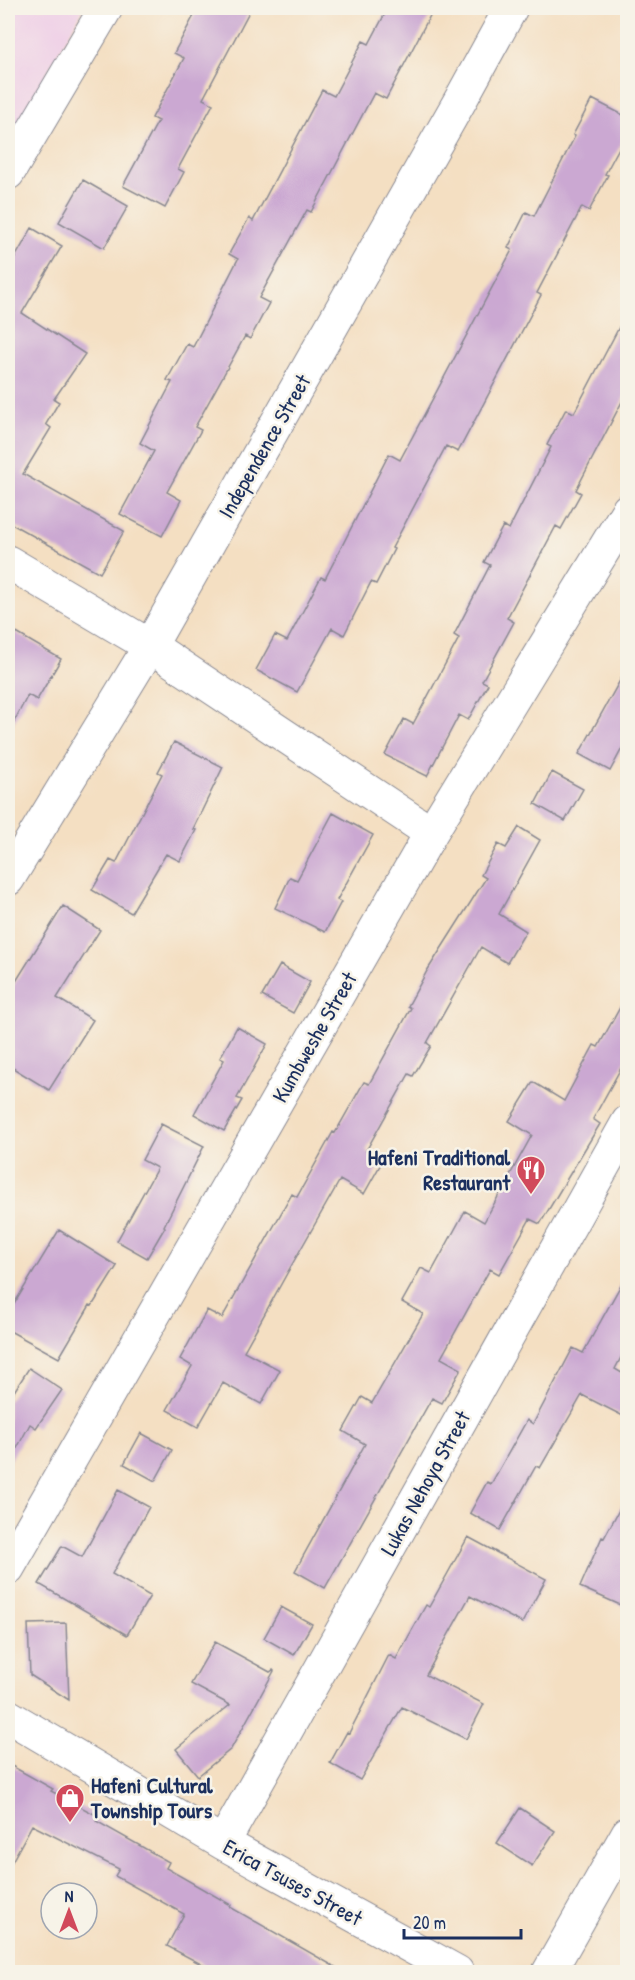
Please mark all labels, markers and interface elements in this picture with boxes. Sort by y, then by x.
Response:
street label: Independence Street [211,368,318,523]
street label: Kumbweshe Street [265,966,364,1108]
place label: Hafeni Traditional Restaurant [368,1142,511,1197]
restaurant icon: Hafeni Traditional Restaurant [515,1154,547,1196]
street label: Lukas Nehoya Street [373,1405,477,1561]
place label: Hafeni Cultural Township Tours [90,1770,214,1826]
shop icon: Hafeni Cultural Township Tours [54,1782,86,1824]
street label: Erica Tsuses Street [218,1831,368,1933]
north arrow [39,1881,99,1941]
text: N [65,1885,74,1907]
scale bar [404,1902,521,1940]
text: 20 m [413,1910,446,1935]

